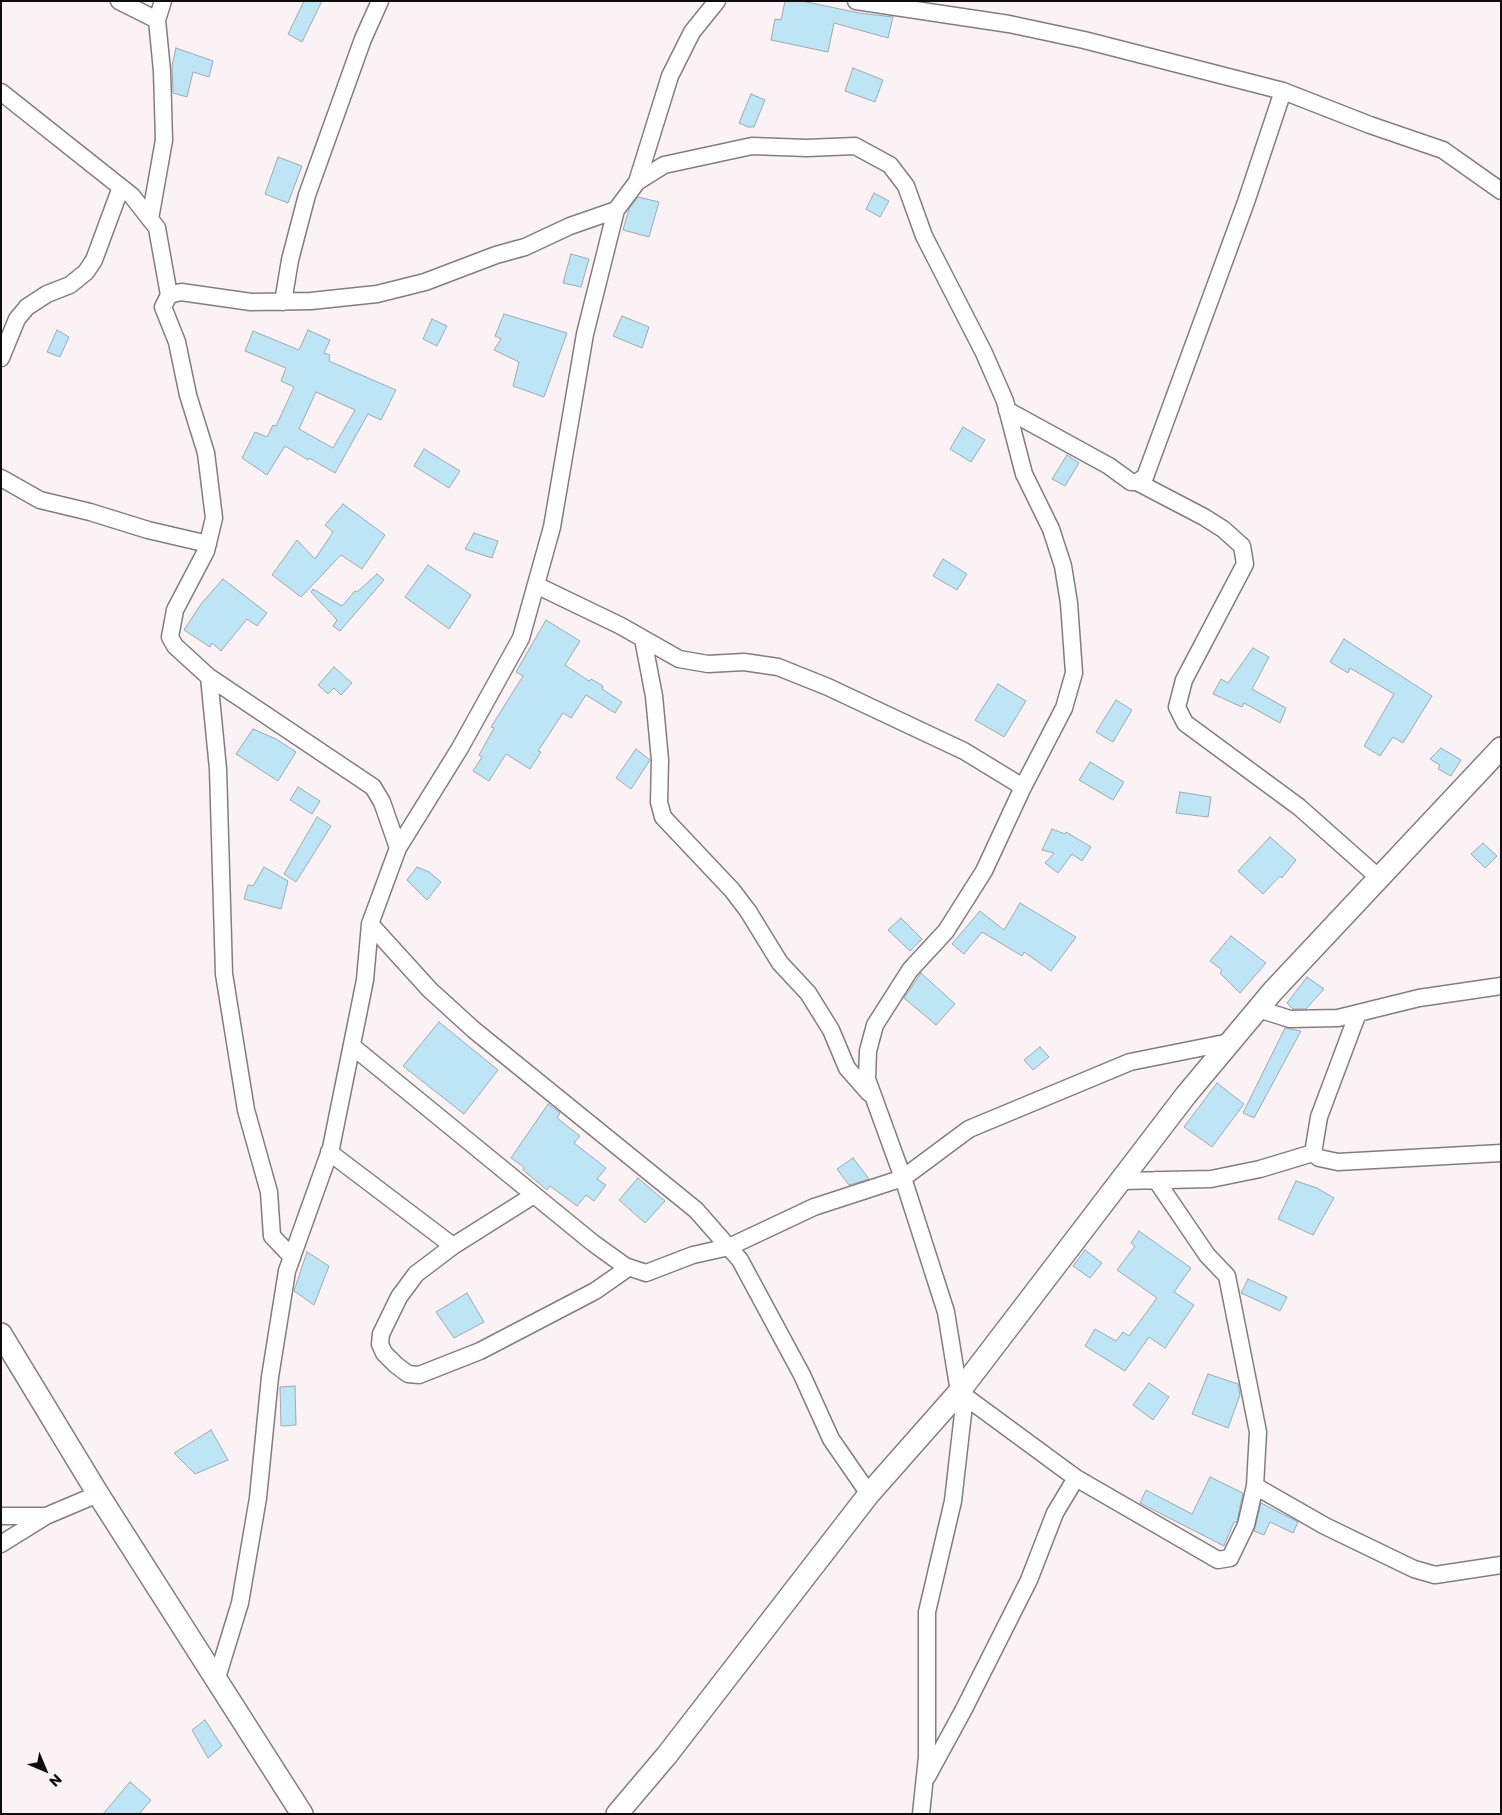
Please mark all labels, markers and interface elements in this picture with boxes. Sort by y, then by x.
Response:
north arrow [20,1745,70,1795]
text: N [45,1770,66,1791]

